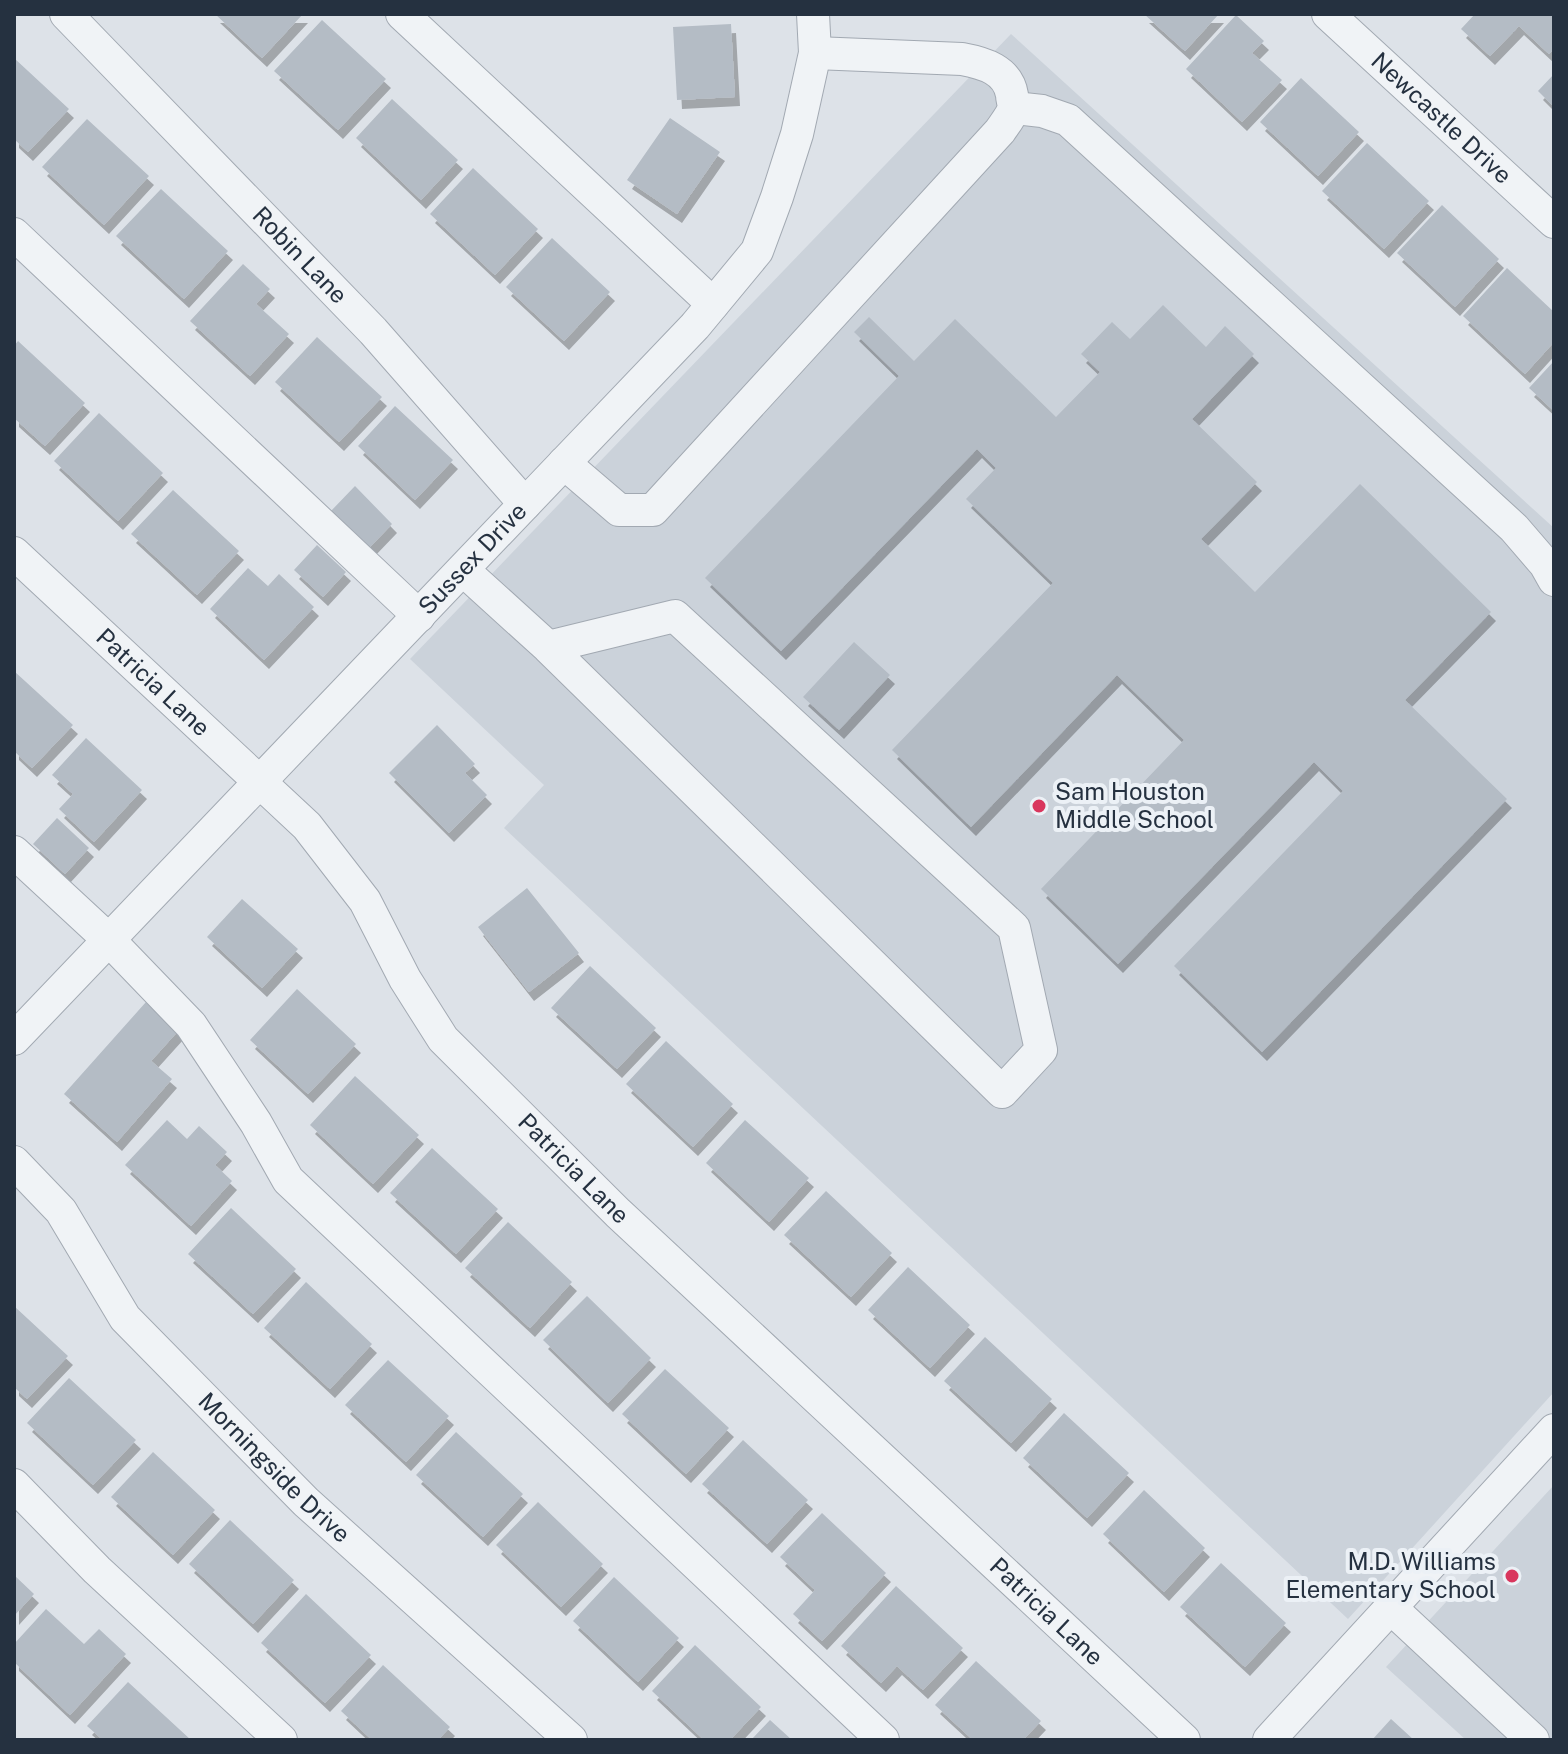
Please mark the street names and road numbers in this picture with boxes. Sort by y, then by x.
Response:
street label: Newcastle Drive [1366,46,1518,189]
street label: Robin Lane [247,200,354,309]
street label: Sussex Drive [412,496,532,620]
street label: Patricia Lane [91,622,216,741]
street label: Patricia Lane [513,1107,635,1229]
street label: Morningside Drive [193,1386,356,1548]
street label: Patricia Lane [985,1552,1110,1671]

